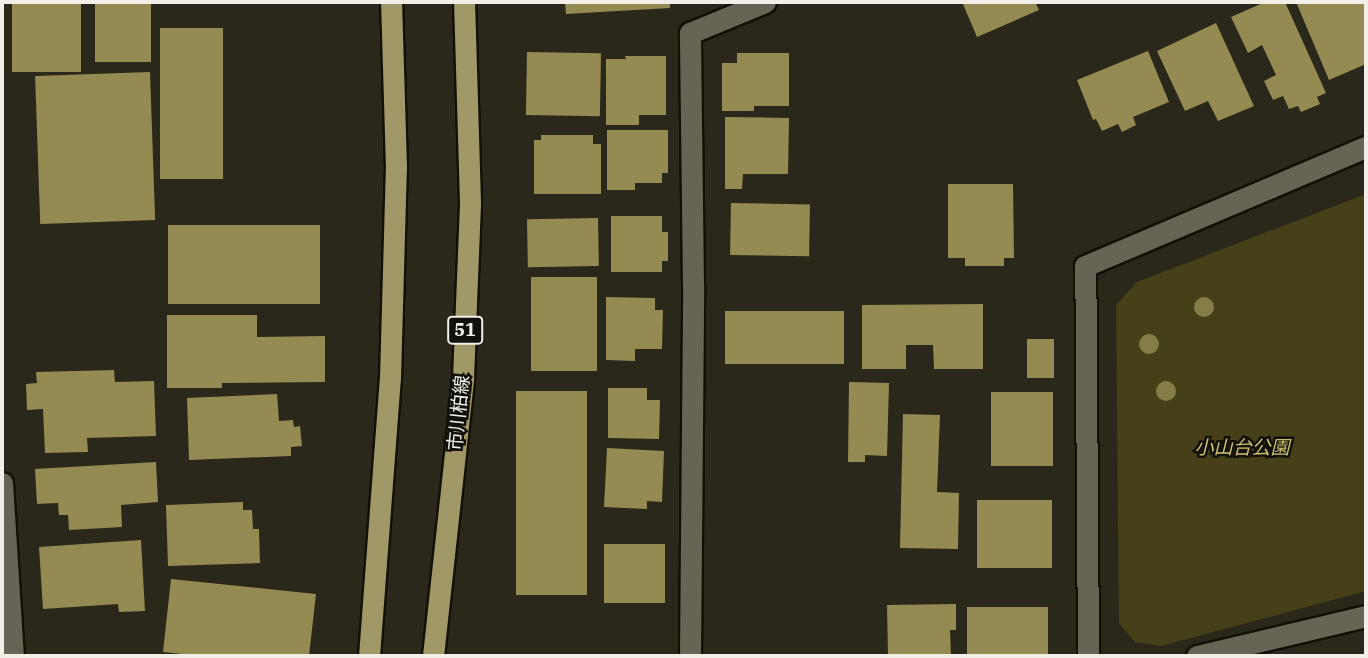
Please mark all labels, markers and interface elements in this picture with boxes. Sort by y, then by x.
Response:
road number: 51 [446,316,484,344]
street label: 市川柏線 [444,374,474,452]
park label: 小山台公園 [1195,437,1289,459]

